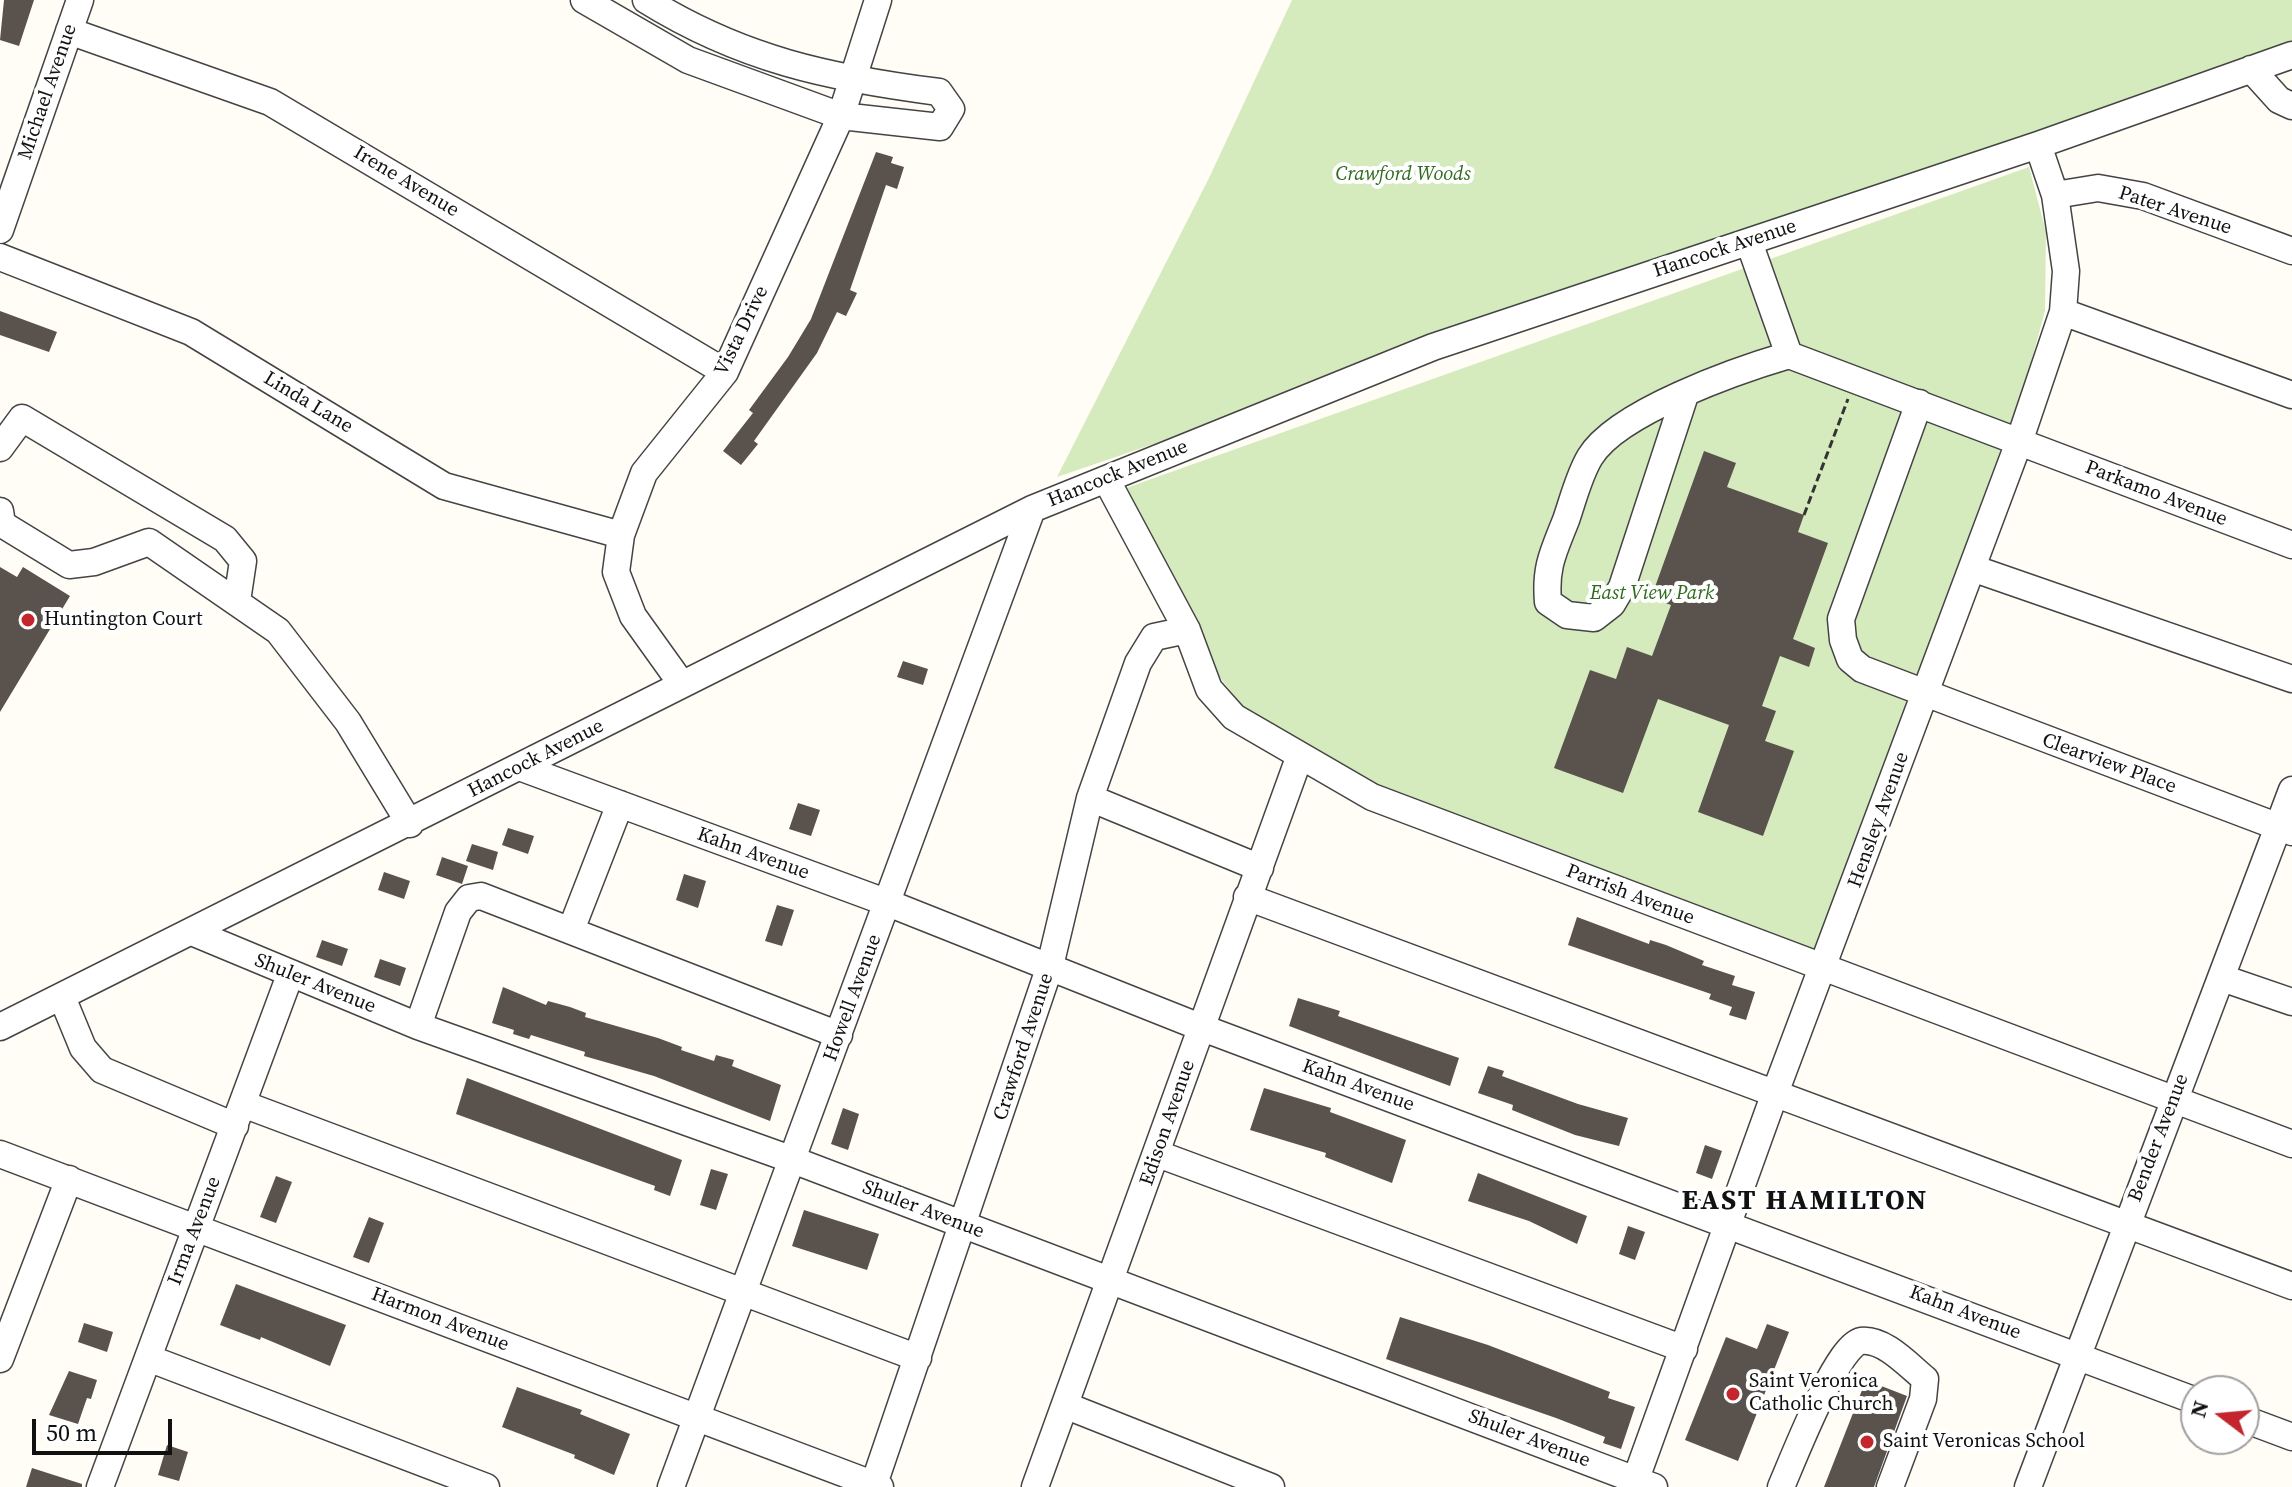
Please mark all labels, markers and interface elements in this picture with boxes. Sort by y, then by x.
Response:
street label: Michael Avenue [14,21,82,163]
street label: Irene Avenue [349,141,463,223]
park label: Crawford Woods [1335,163,1471,187]
street label: Pater Avenue [2115,181,2235,241]
street label: Hancock Avenue [1650,215,1800,283]
street label: Vista Drive [710,282,774,380]
street label: Linda Lane [259,367,357,439]
street label: Hancock Avenue [1044,435,1192,513]
street label: Parkamo Avenue [2081,456,2231,532]
park label: East View Park [1590,582,1714,606]
place label: Huntington Court [44,608,203,632]
marker: Huntington Court [19,611,37,629]
street label: Hancock Avenue [464,714,608,804]
street label: Clearview Place [2039,729,2179,799]
street label: Hensley Avenue [1843,749,1915,891]
street label: Kahn Avenue [694,823,812,885]
street label: Parrish Avenue [1562,860,1698,930]
street label: Howell Avenue [819,931,887,1065]
street label: Shuler Avenue [251,949,379,1019]
street label: Crawford Avenue [989,970,1059,1124]
street label: Kahn Avenue [1299,1055,1417,1117]
street label: Edison Avenue [1135,1057,1201,1189]
street label: Bender Avenue [2124,1071,2194,1205]
street label: Irma Avenue [163,1173,227,1289]
street label: Shuler Avenue [859,1176,987,1244]
district label: EAST HAMILTON [1682,1185,1928,1219]
street label: Kahn Avenue [1906,1281,2024,1345]
street label: Harmon Avenue [368,1283,512,1357]
place label: Saint Veronica Catholic Church [1749,1370,1893,1417]
north arrow [2180,1375,2260,1455]
marker: Saint Veronica Catholic Church [1724,1385,1742,1403]
text: N [2182,1397,2215,1421]
scale bar [36,1403,176,1453]
street label: Shuler Avenue [1465,1405,1593,1473]
text: 50 m [46,1416,97,1449]
place label: Saint Veronicas School [1883,1430,2085,1454]
marker: Saint Veronicas School [1858,1433,1876,1451]

